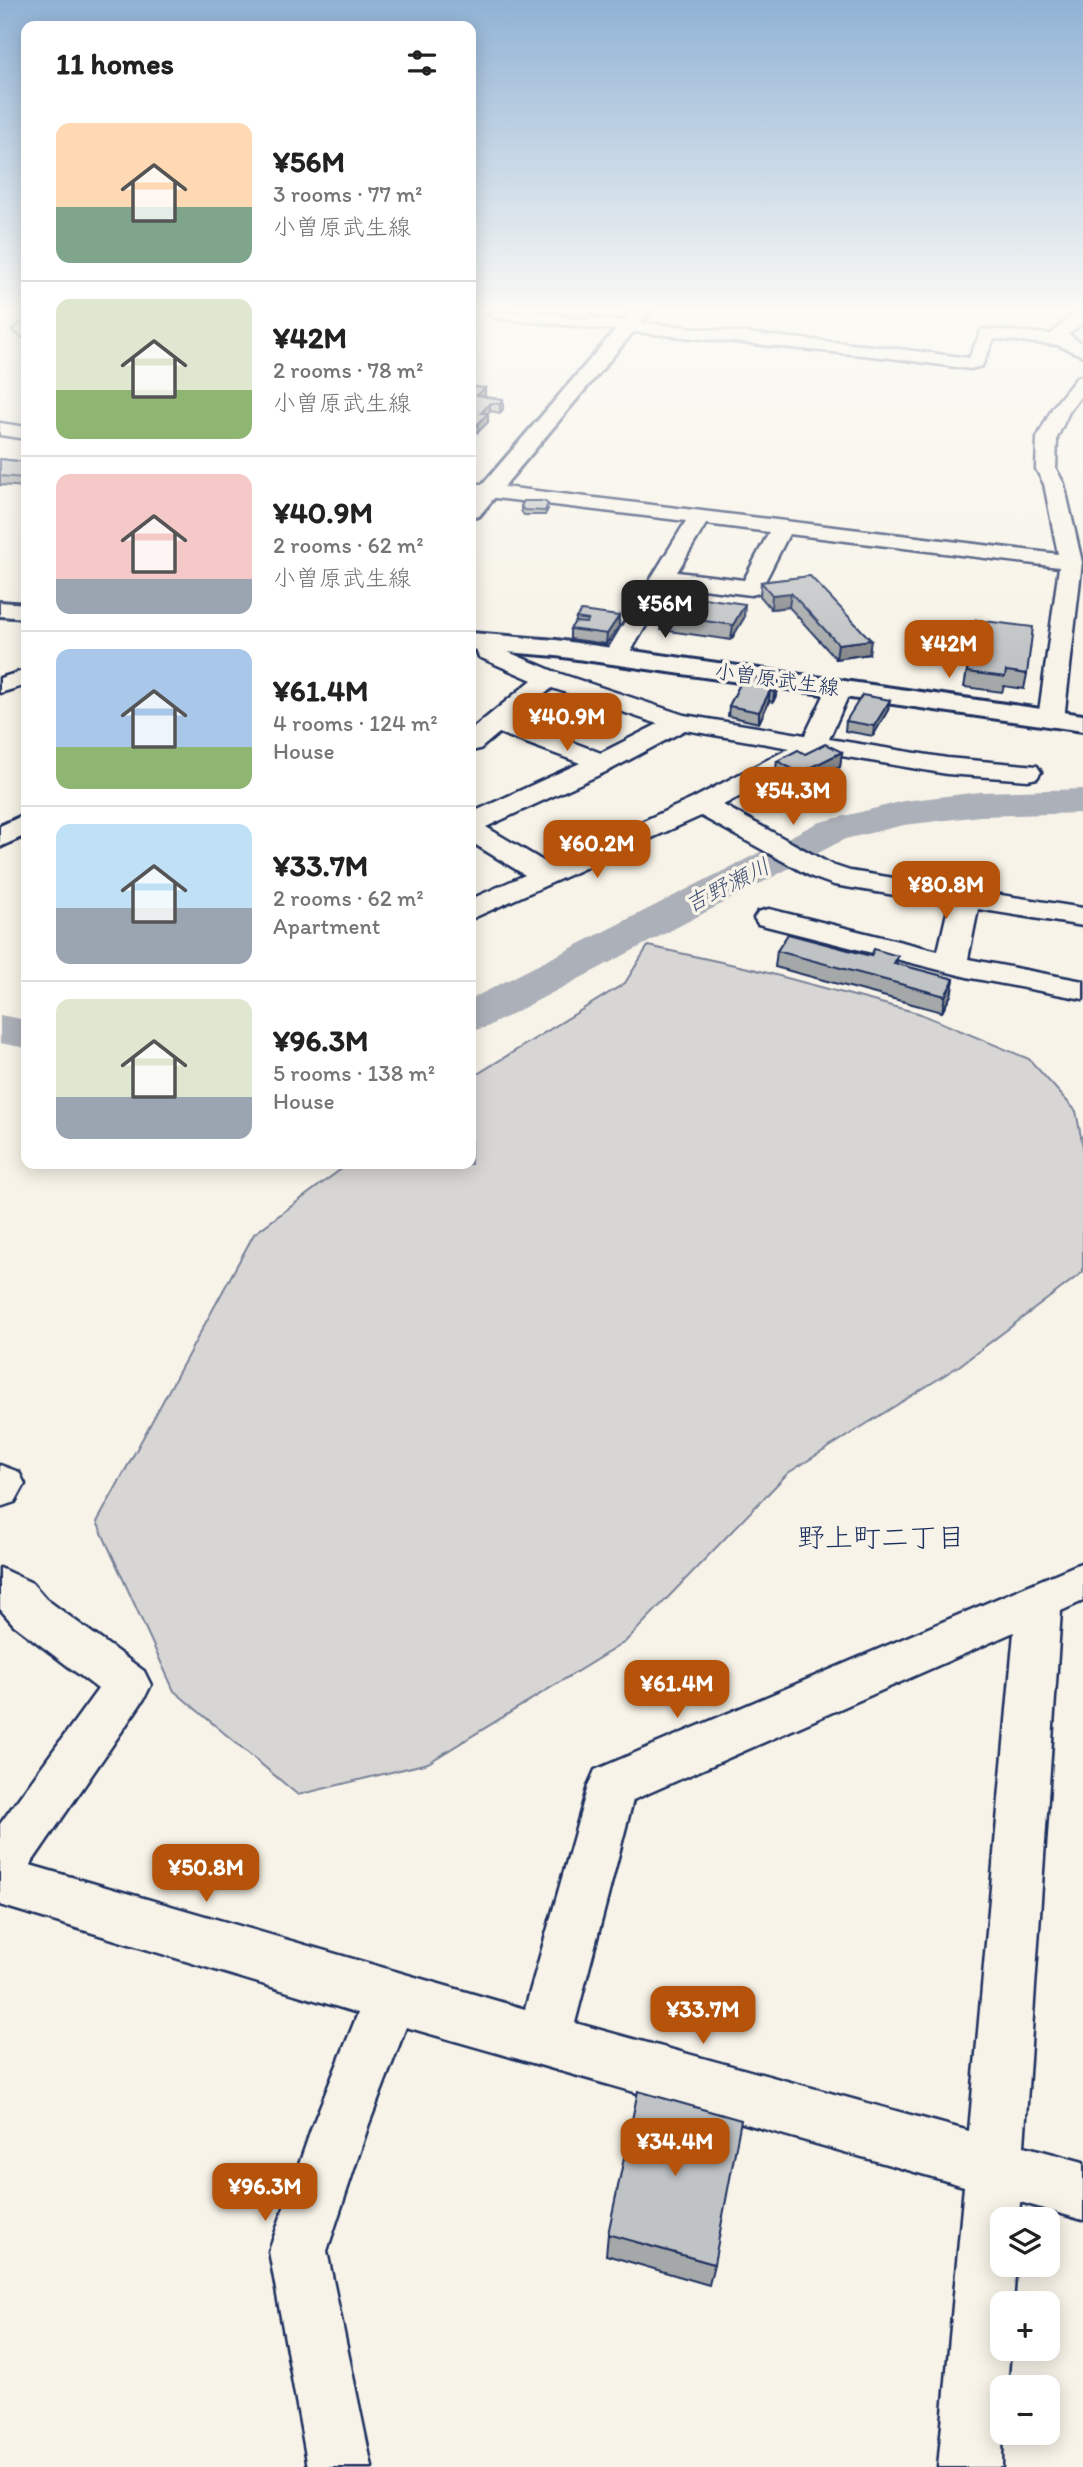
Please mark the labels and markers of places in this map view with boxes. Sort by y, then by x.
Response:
pin: ¥56M [624,580,706,640]
pin: ¥42M [908,620,990,680]
pin: ¥40.9M [510,694,624,753]
pin: ¥54.3M [736,768,850,827]
pin: ¥60.2M [540,820,654,880]
pin: ¥80.8M [889,862,1003,921]
pin: ¥61.4M [620,1660,734,1720]
pin: ¥50.8M [149,1844,263,1904]
pin: ¥33.7M [646,1986,760,2046]
pin: ¥34.4M [618,2118,732,2178]
pin: ¥96.3M [208,2164,322,2223]

